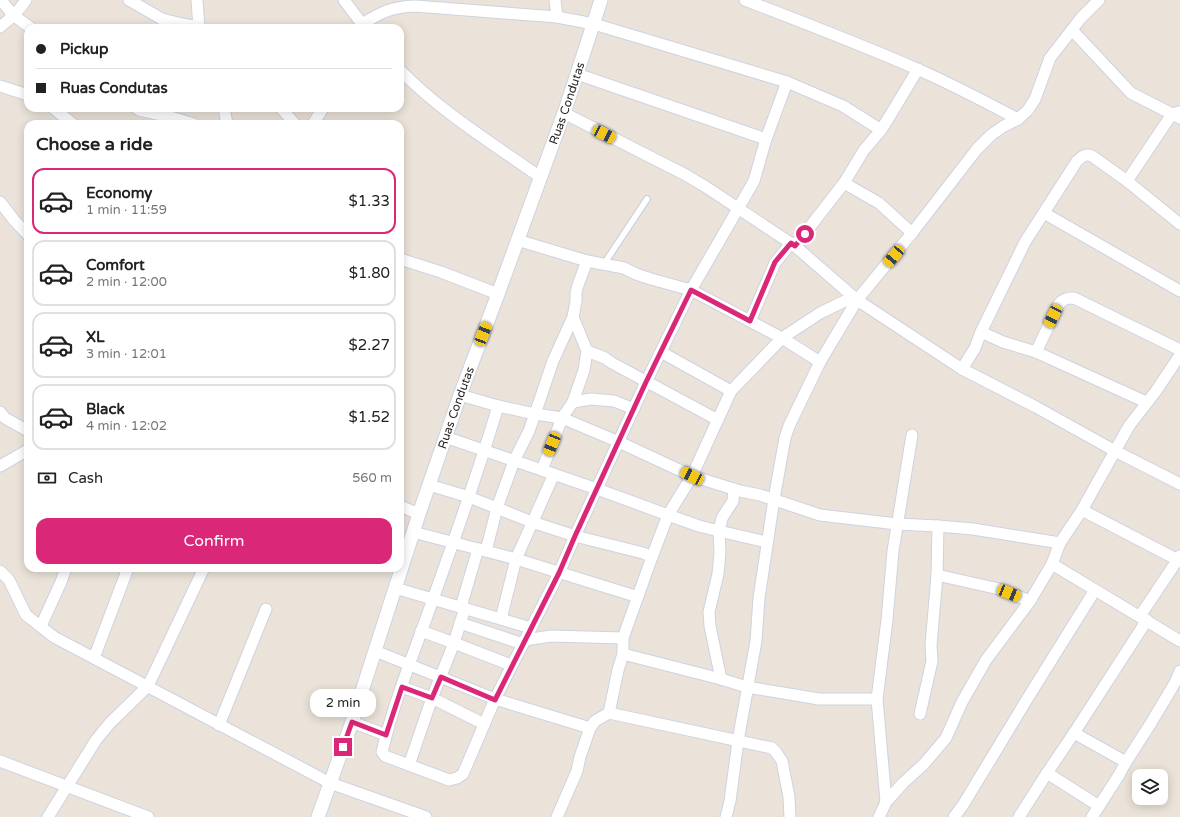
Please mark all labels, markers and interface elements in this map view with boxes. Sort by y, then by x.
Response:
text: Pickup [60,40,108,58]
street label: Ruas Condutas [546,60,587,146]
text: Ruas Condutas [60,79,168,97]
car [591,123,617,145]
text: Choose a ride [36,133,153,155]
icon: car [38,183,74,219]
text: Economy [86,184,152,202]
text: $1.33 [349,192,390,210]
text: 1 min · 11:59 [86,202,167,218]
route start [796,225,814,243]
car [882,243,906,269]
icon: car [38,255,74,291]
text: Comfort [86,256,145,274]
text: $1.80 [349,264,390,282]
text: 2 min · 12:00 [86,274,167,290]
car [1042,303,1064,329]
car [473,321,493,347]
icon: car [38,327,74,363]
text: XL [86,328,105,346]
text: $2.27 [349,336,390,354]
text: 3 min · 12:01 [86,346,167,362]
street label: Ruas Condutas [435,364,477,451]
icon: car [38,399,74,435]
text: Black [86,400,125,418]
text: $1.52 [349,408,390,426]
text: 4 min · 12:02 [86,418,167,434]
car [542,431,562,457]
car [679,465,705,487]
icon: cash [36,467,58,489]
text: Cash [68,469,103,487]
text: 560 m [352,470,392,486]
button: Confirm [36,518,392,564]
car [996,583,1022,603]
callout: 2 min [310,689,376,717]
text: 2 min [326,695,360,711]
route end [334,738,352,756]
map controls [1132,769,1168,805]
button: layers [1132,769,1168,805]

